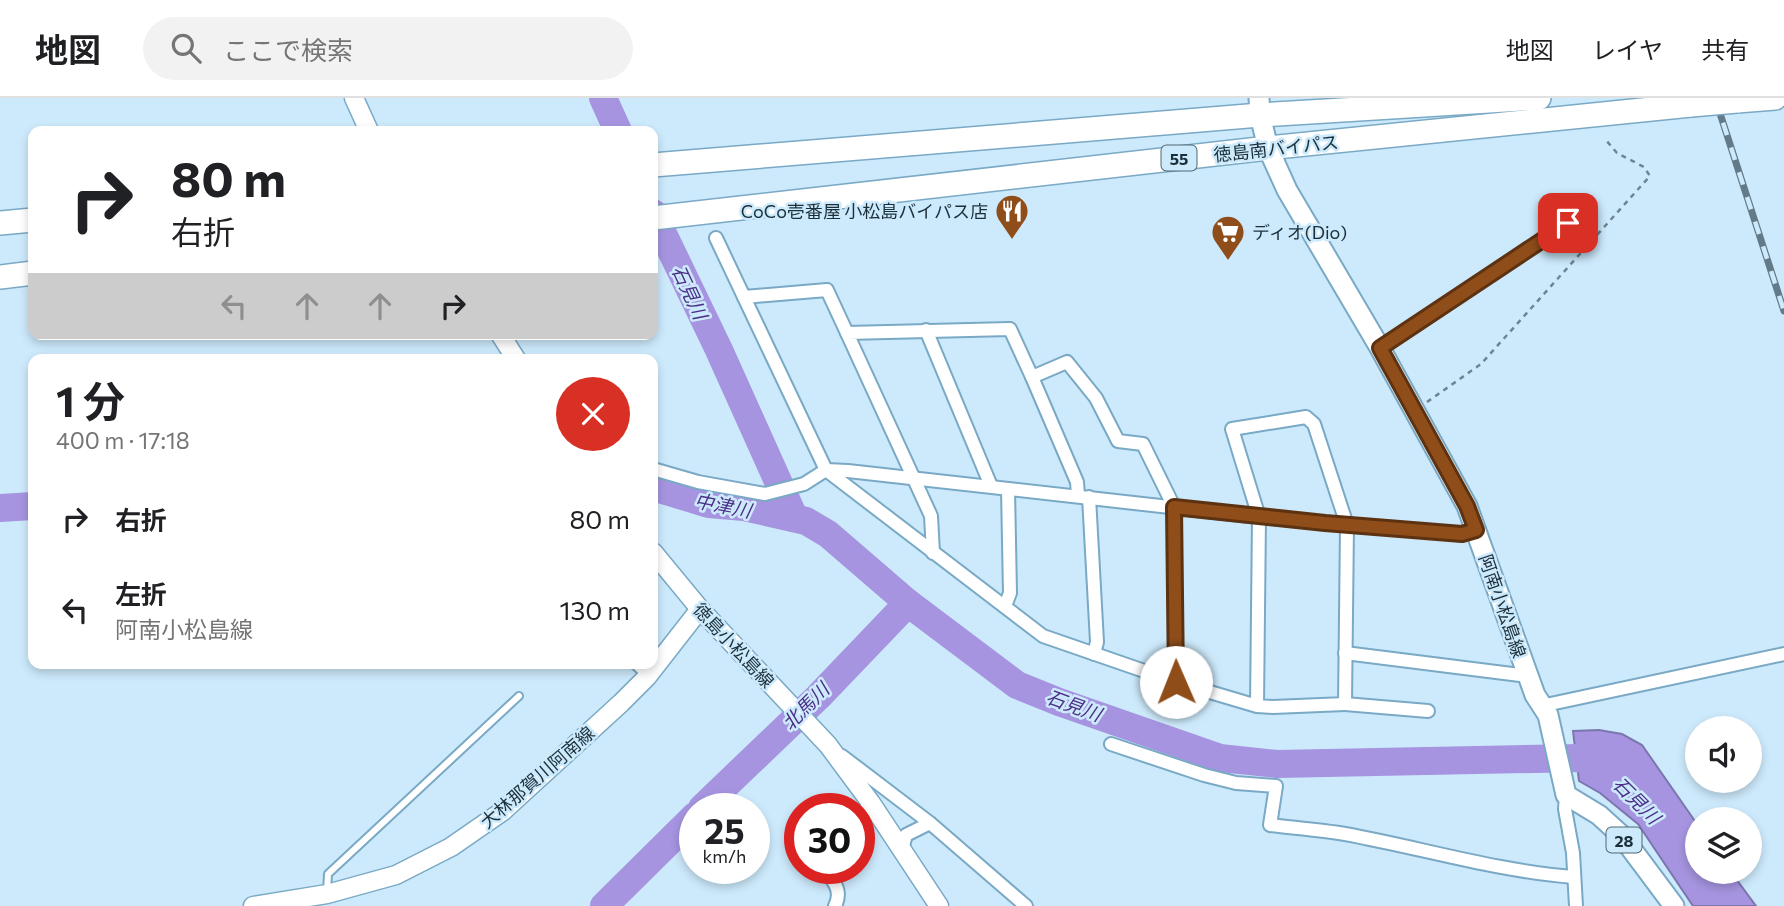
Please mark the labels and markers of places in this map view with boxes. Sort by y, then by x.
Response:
restaurant icon: CoCo壱番屋 小松島バイパス店 [993,192,1031,241]
pin [1538,193,1598,253]
place label: CoCo壱番屋 小松島バイパス店 [741,200,988,222]
supermarket icon: ディオ(Dio) [1209,213,1247,262]
place label: ディオ(Dio) [1252,221,1347,243]

